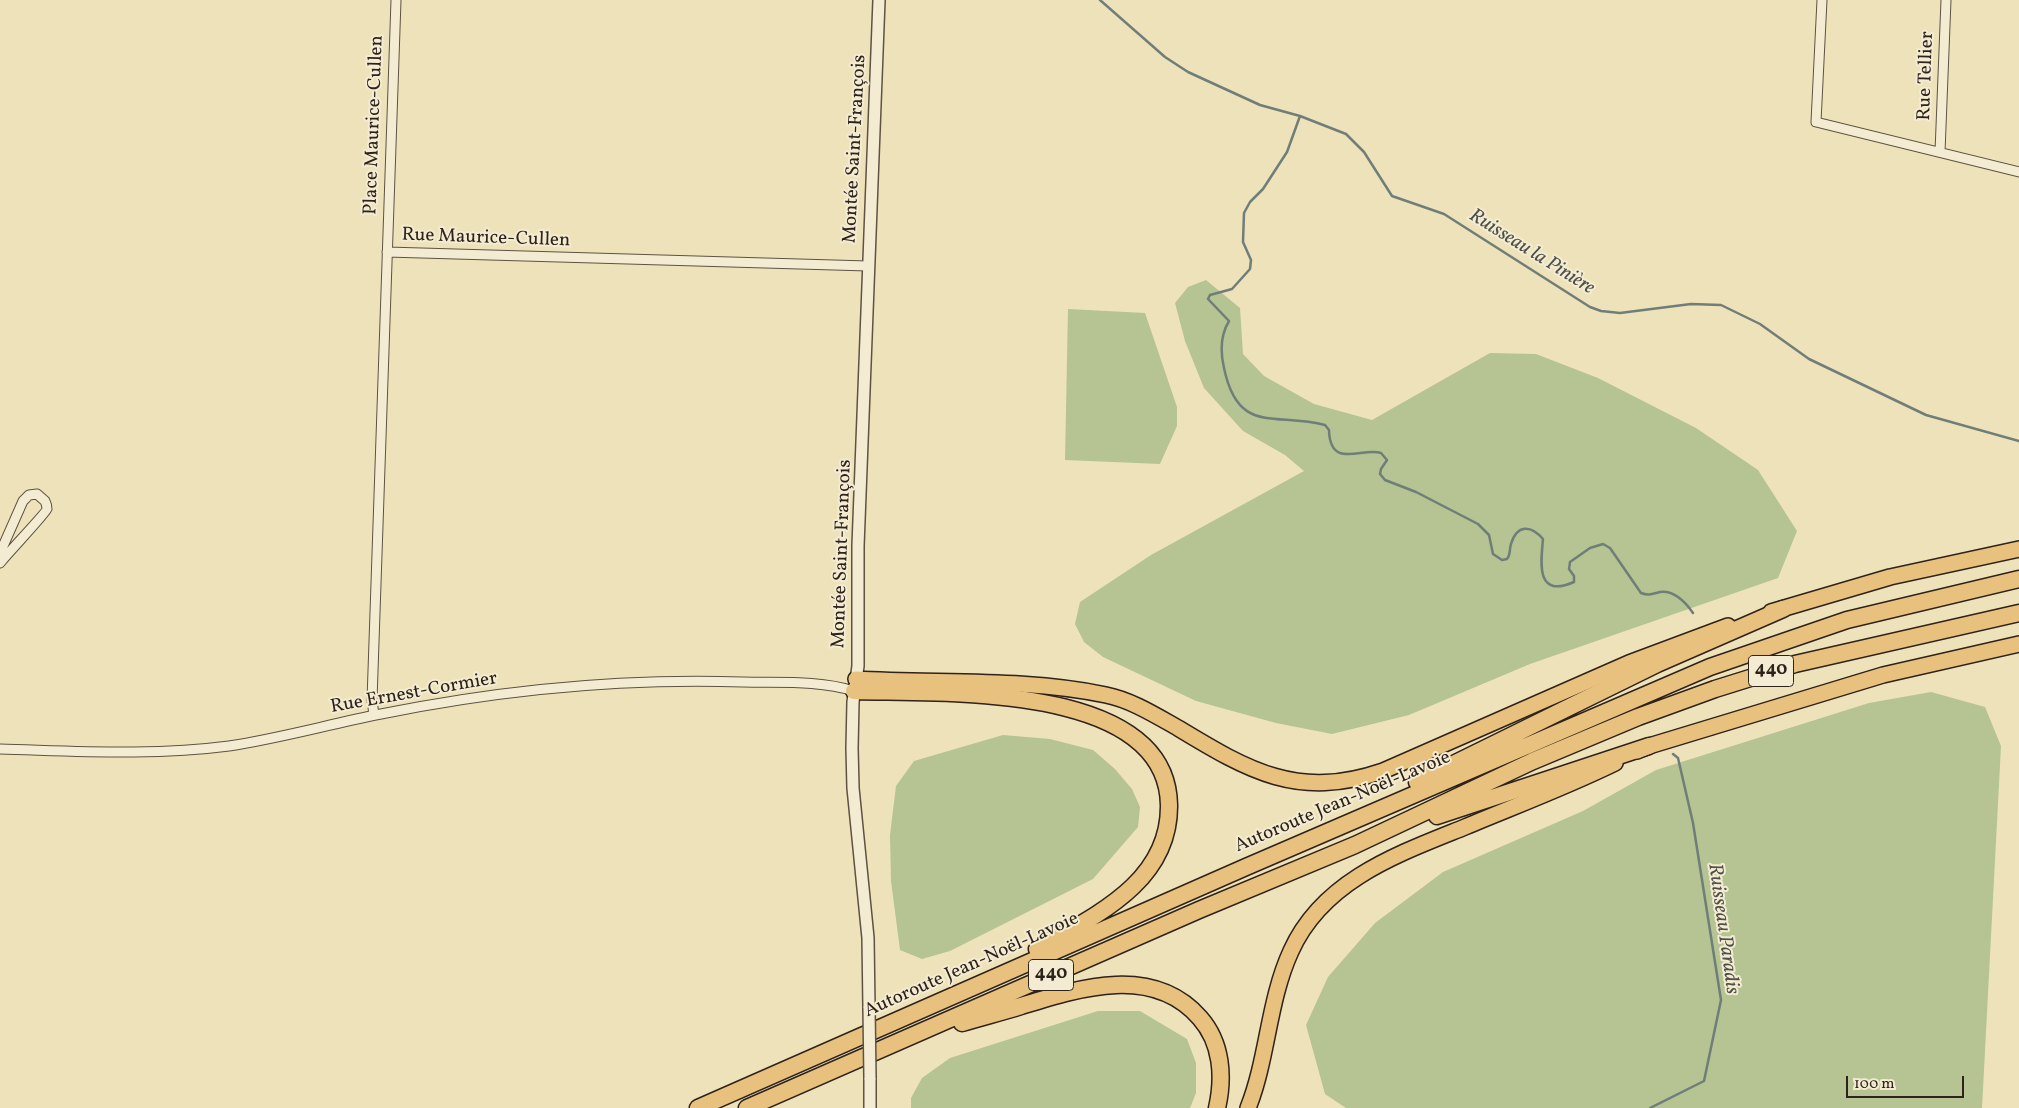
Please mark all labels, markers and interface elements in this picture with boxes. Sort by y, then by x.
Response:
street label: Rue Tellier [1914,31,1940,121]
street label: Place Maurice-Cullen [360,35,390,215]
street label: Montée Saint-François [840,54,872,244]
water label: Ruisseau la Pinière [1464,205,1598,301]
street label: Rue Maurice-Cullen [401,225,571,253]
street label: Montée Saint-François [828,459,858,649]
road number: 440 [1748,656,1794,686]
street label: Rue Ernest-Cormier [329,668,499,720]
street label: Autoroute Jean-Noël-Lavoie [1232,747,1454,859]
water label: Ruisseau Paradis [1701,862,1743,996]
street label: Autoroute Jean-Noël-Lavoie [861,908,1083,1024]
road number: 440 [1028,960,1074,990]
scale bar [1849,1066,1966,1098]
text: 100 m [1854,1074,1894,1095]

